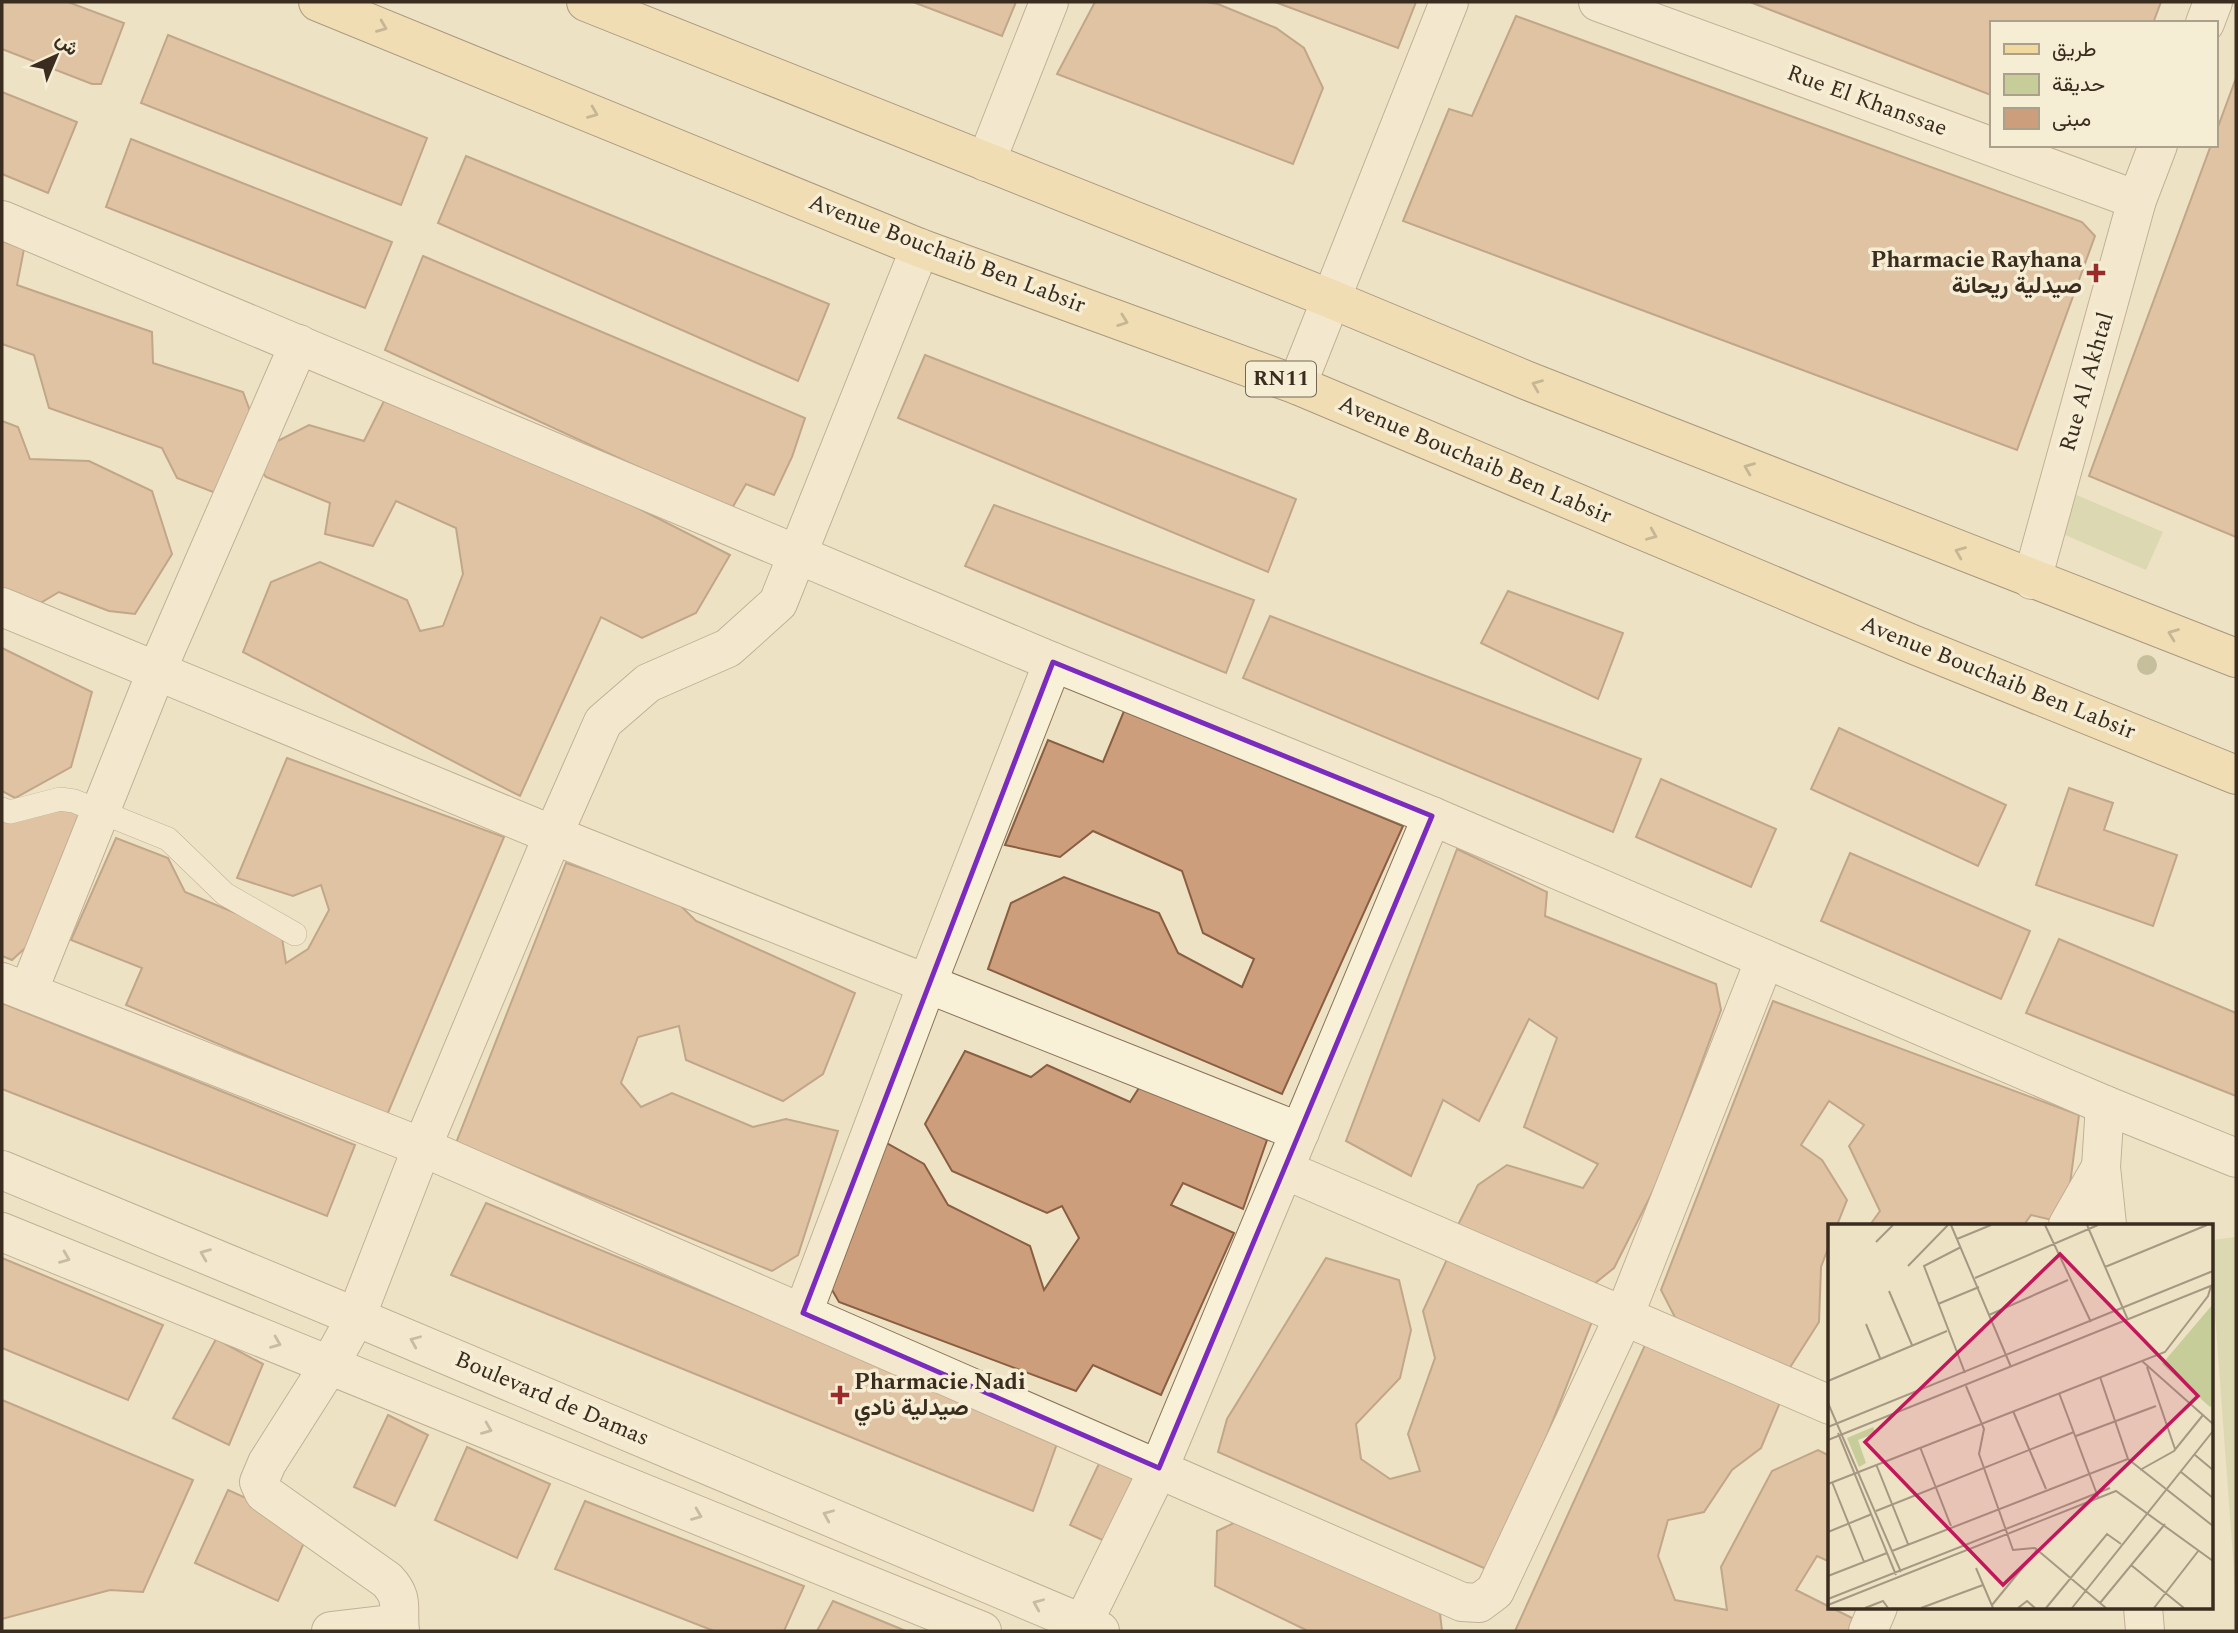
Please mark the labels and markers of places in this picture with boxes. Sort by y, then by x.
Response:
place label: Pharmacie Rayhana صيدلية ريحانة [1870,243,2082,304]
marker: Pharmacie Rayhana صيدلية ريحانة [2088,265,2104,281]
place label: Pharmacie Nadi صيدلية نادي [854,1365,1026,1426]
marker: Pharmacie Nadi صيدلية نادي [832,1387,848,1403]

